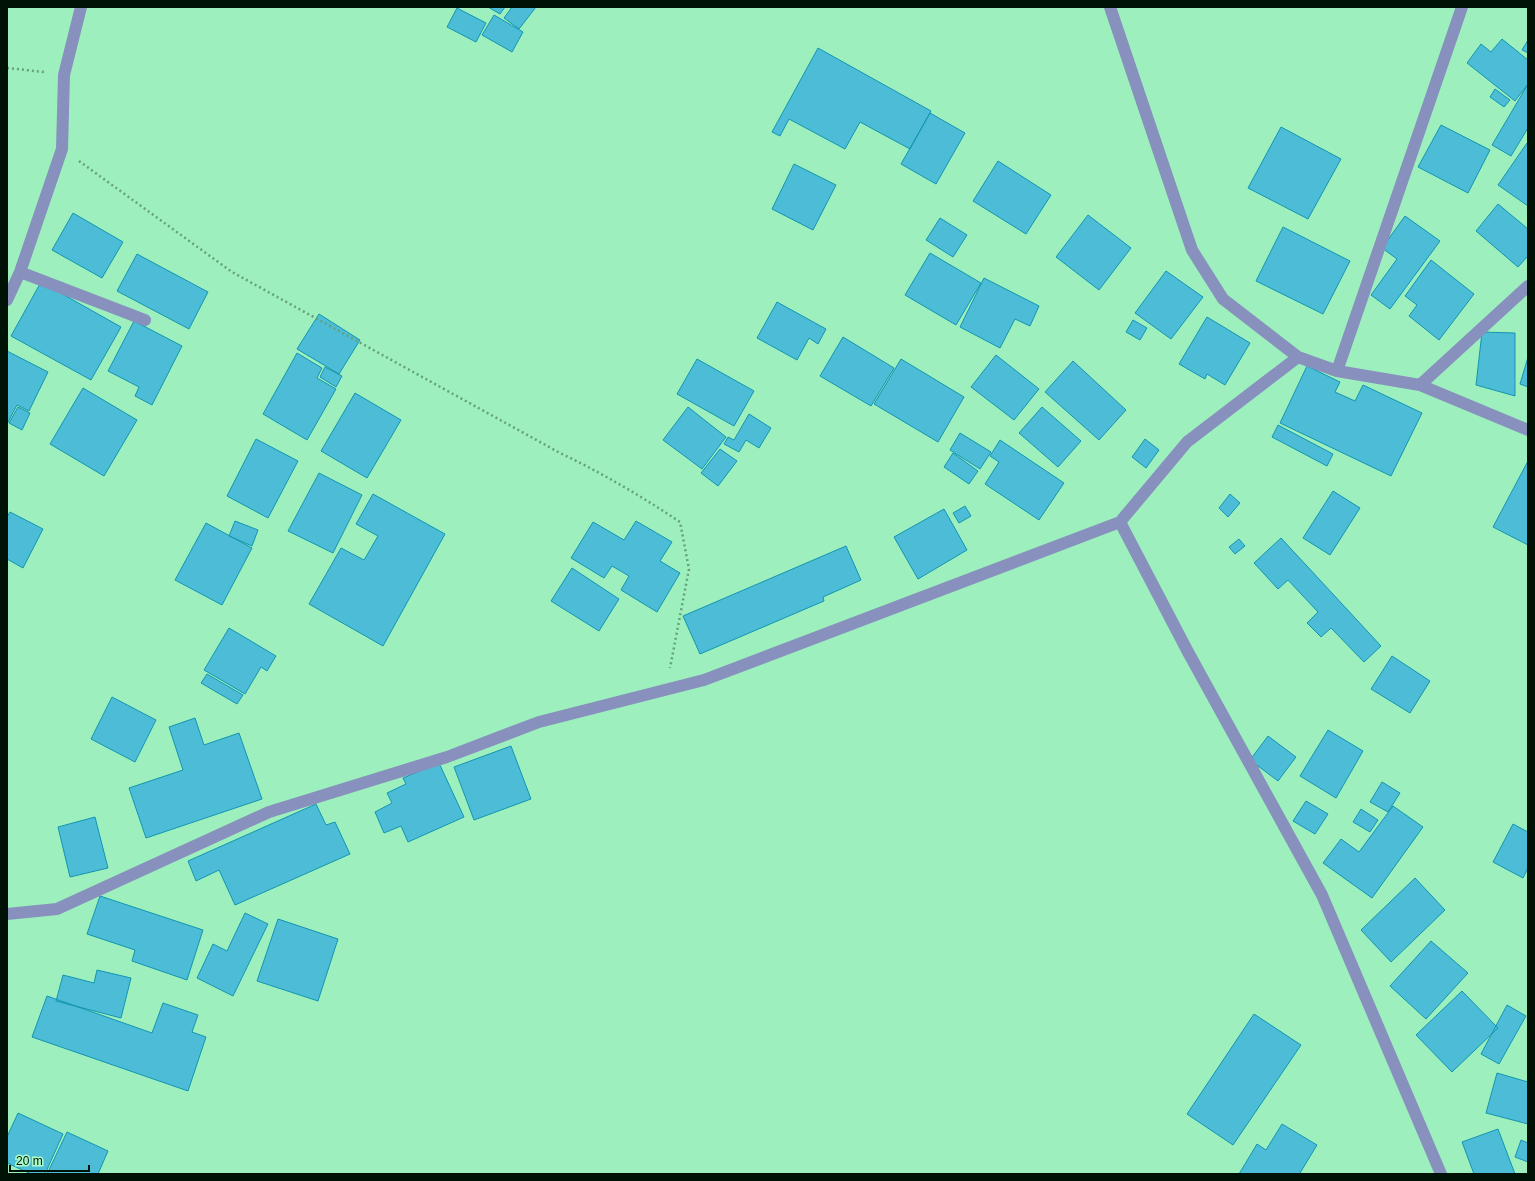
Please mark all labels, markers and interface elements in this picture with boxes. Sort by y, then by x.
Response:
scale bar [10,1147,89,1173]
text: 20 m [16,1154,43,1168]

